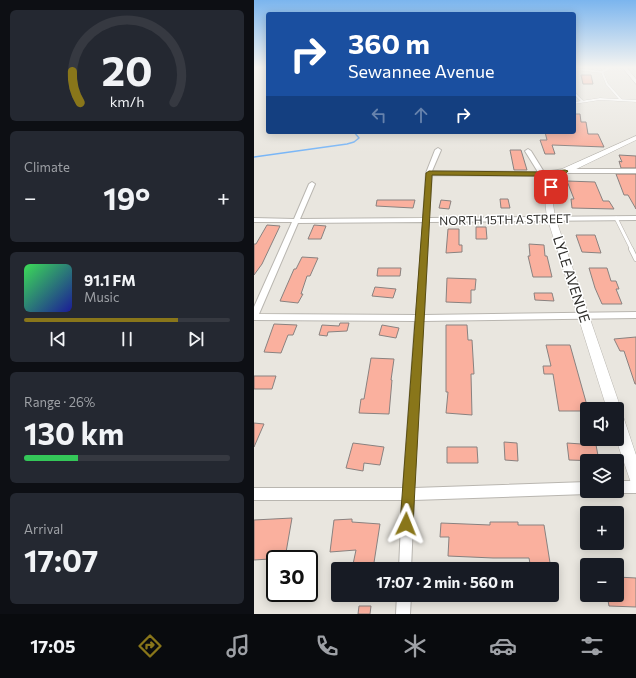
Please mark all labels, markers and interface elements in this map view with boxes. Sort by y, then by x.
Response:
text: 360 m [348,26,430,60]
icon: right [282,28,334,80]
text: 20 [101,44,153,95]
text: Sewannee Avenue [348,60,495,82]
text: km/h [110,92,144,110]
icon: left [368,104,390,126]
icon: ahead [410,104,432,126]
icon: right [452,104,474,126]
text: Climate [24,159,70,175]
pin [534,170,568,204]
icon: arrive [540,176,562,198]
text: 19° [103,179,150,216]
text: − [24,184,37,211]
text: + [217,184,230,211]
street label: NORTH 15TH A STREET [439,211,571,227]
street label: LYLE AVENUE [550,233,594,325]
text: 91.1 FM [84,271,136,289]
text: Music [84,289,119,305]
icon: previous [47,328,69,350]
icon: pause [116,328,138,350]
icon: next [185,328,207,350]
text: Range · 26% [24,394,95,410]
map controls [580,402,624,602]
button: sound [580,402,624,446]
text: 130 km [24,414,124,451]
button: layers [580,454,624,498]
position arrow [385,503,427,545]
button: + [580,506,624,550]
text: Arrival [24,521,63,537]
text: 17:07 [24,541,98,578]
speed limit sign: 30 [266,550,318,602]
button: − [580,558,624,602]
text: 17:07 · 2 min · 560 m [376,573,514,591]
icon: directions [136,632,164,660]
icon: music [224,632,252,660]
icon: phone [313,632,341,660]
icon: climate [401,632,429,660]
icon: car [489,632,517,660]
icon: filters [578,632,606,660]
text: 17:05 [30,635,75,657]

